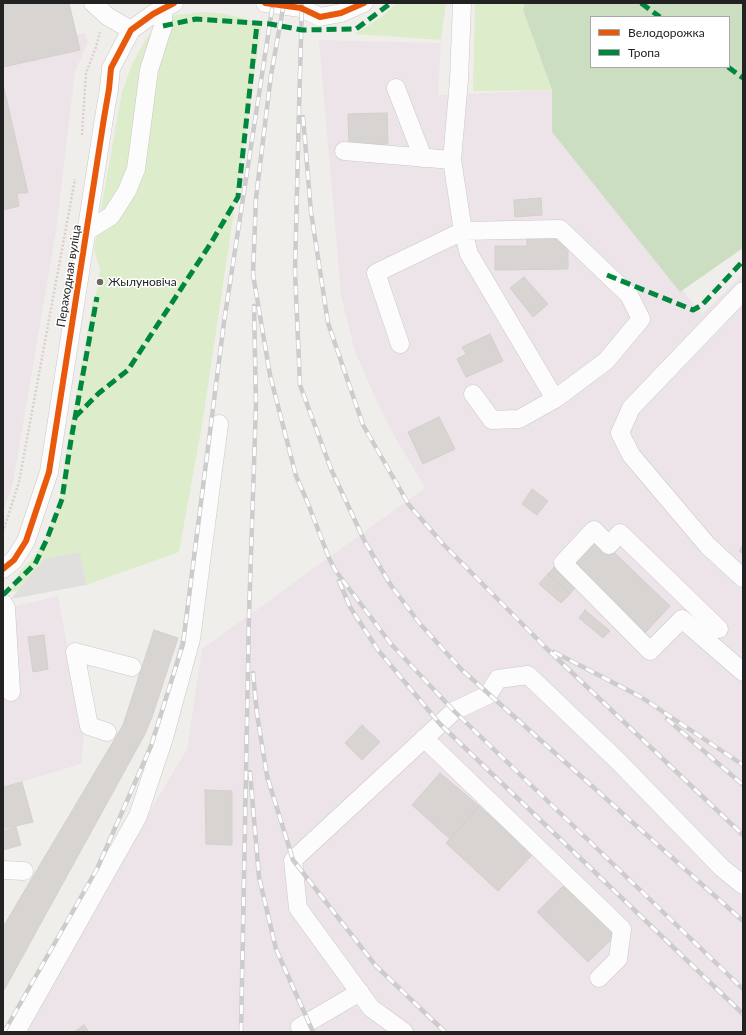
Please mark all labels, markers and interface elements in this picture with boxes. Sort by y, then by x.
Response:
legend [590,16,730,68]
text: Велодорожка [628,25,705,40]
text: Тропа [628,45,660,60]
street label: Пераходная вуліца [54,224,84,328]
place label: Жылуновіча [108,275,177,289]
marker: Жылуновіча [95,277,105,287]

